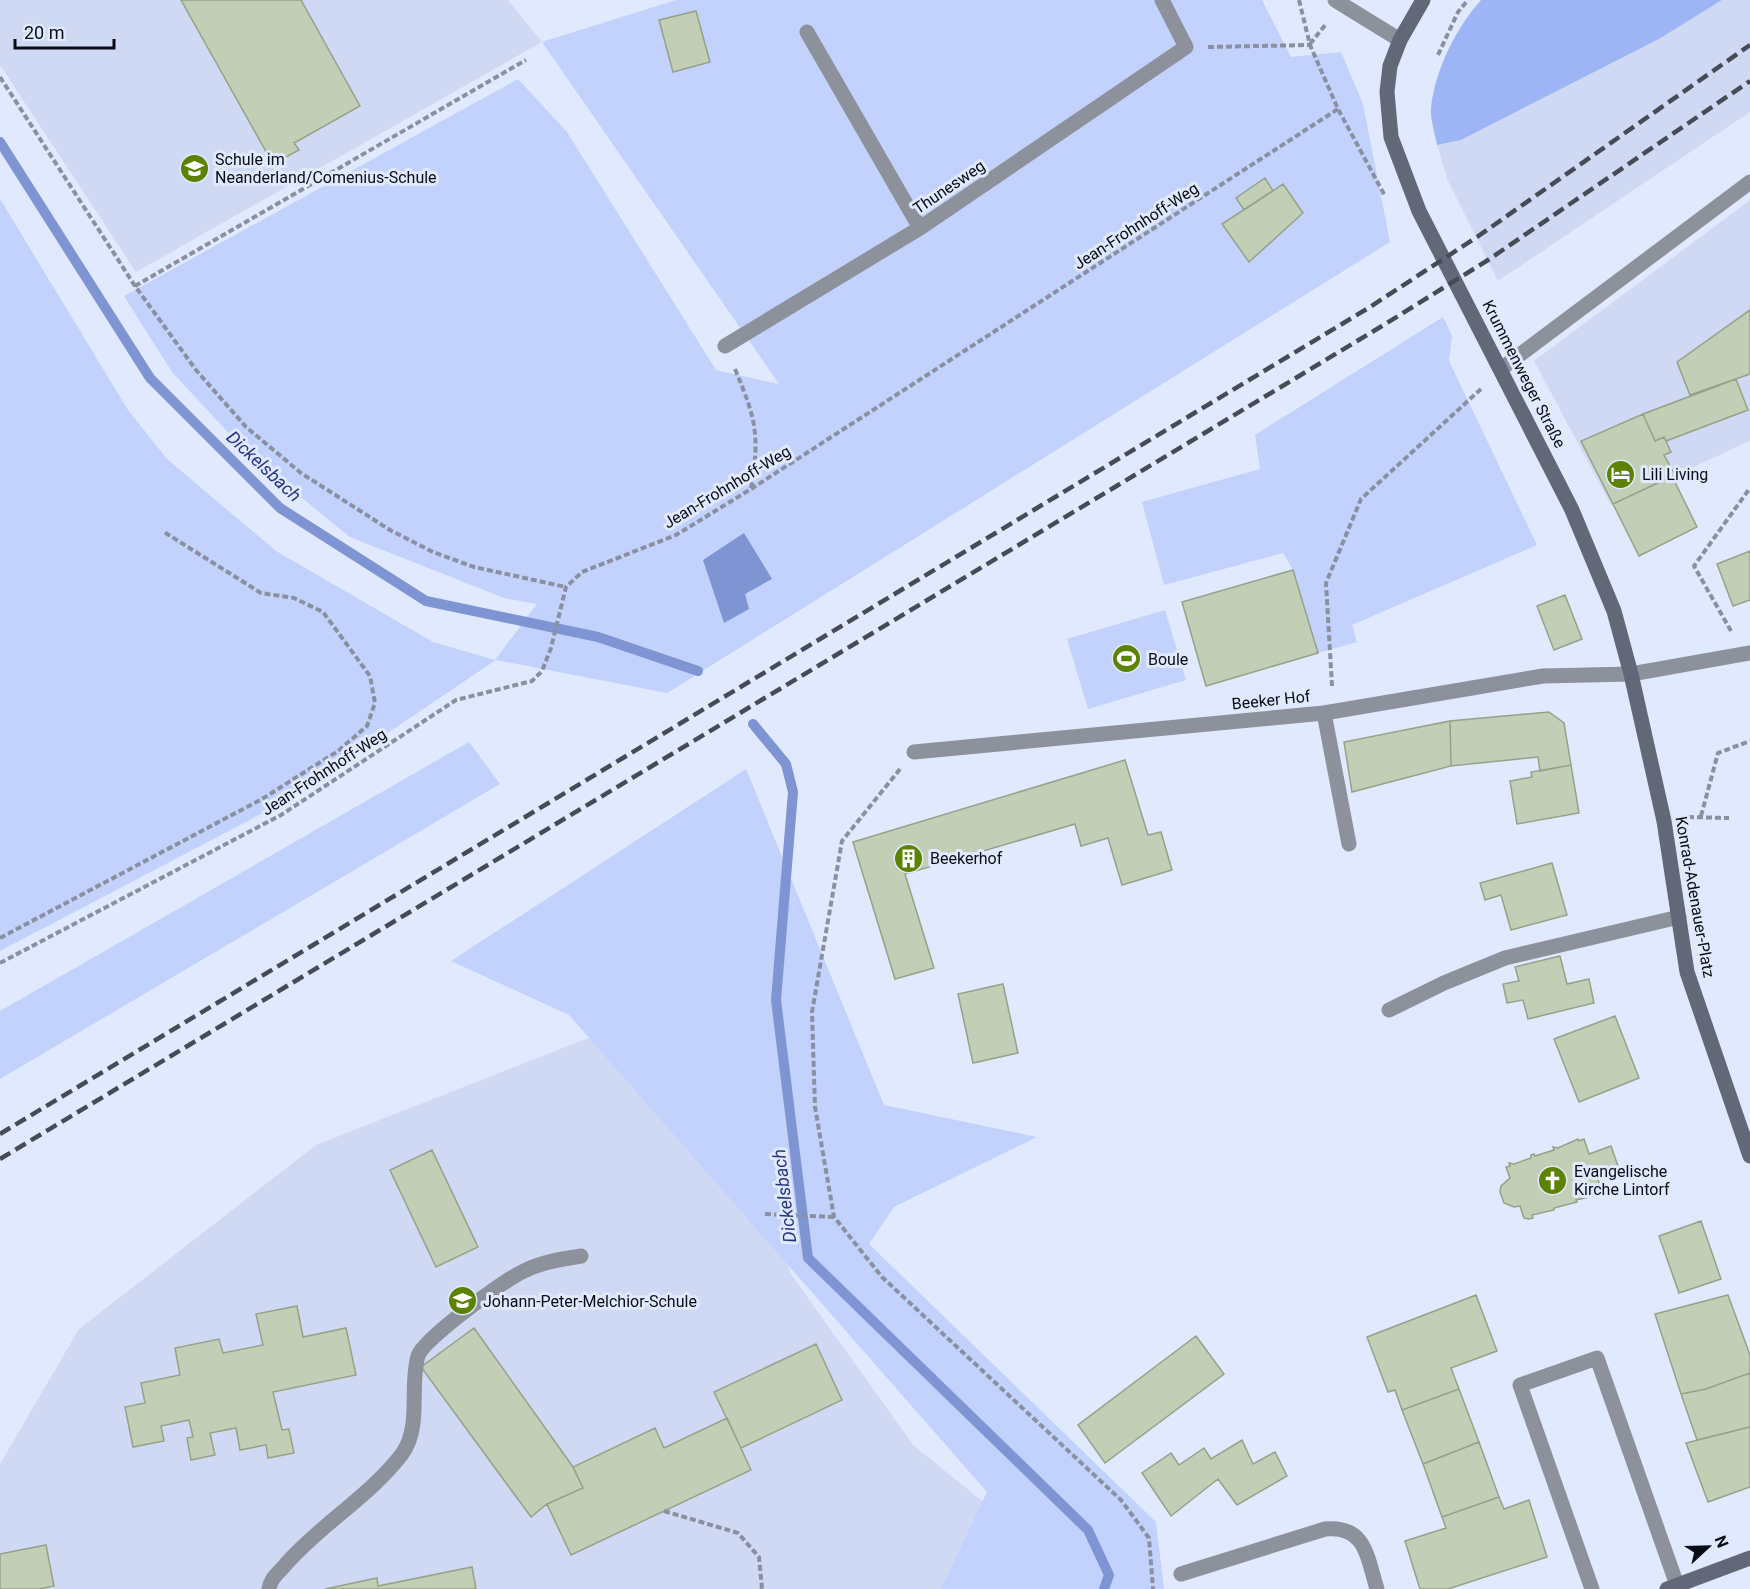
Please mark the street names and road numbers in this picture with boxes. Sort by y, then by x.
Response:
street label: Thunesweg [910,156,988,218]
street label: Jean-Frohnhoff-Weg [1070,179,1202,273]
street label: Krummenweger Straße [1478,297,1570,451]
street label: Jean-Frohnhoff-Weg [660,442,794,532]
street label: Beeker Hof [1231,686,1312,714]
street label: Jean-Frohnhoff-Weg [258,725,390,819]
street label: Konrad-Adenauer-Platz [1671,815,1719,979]

